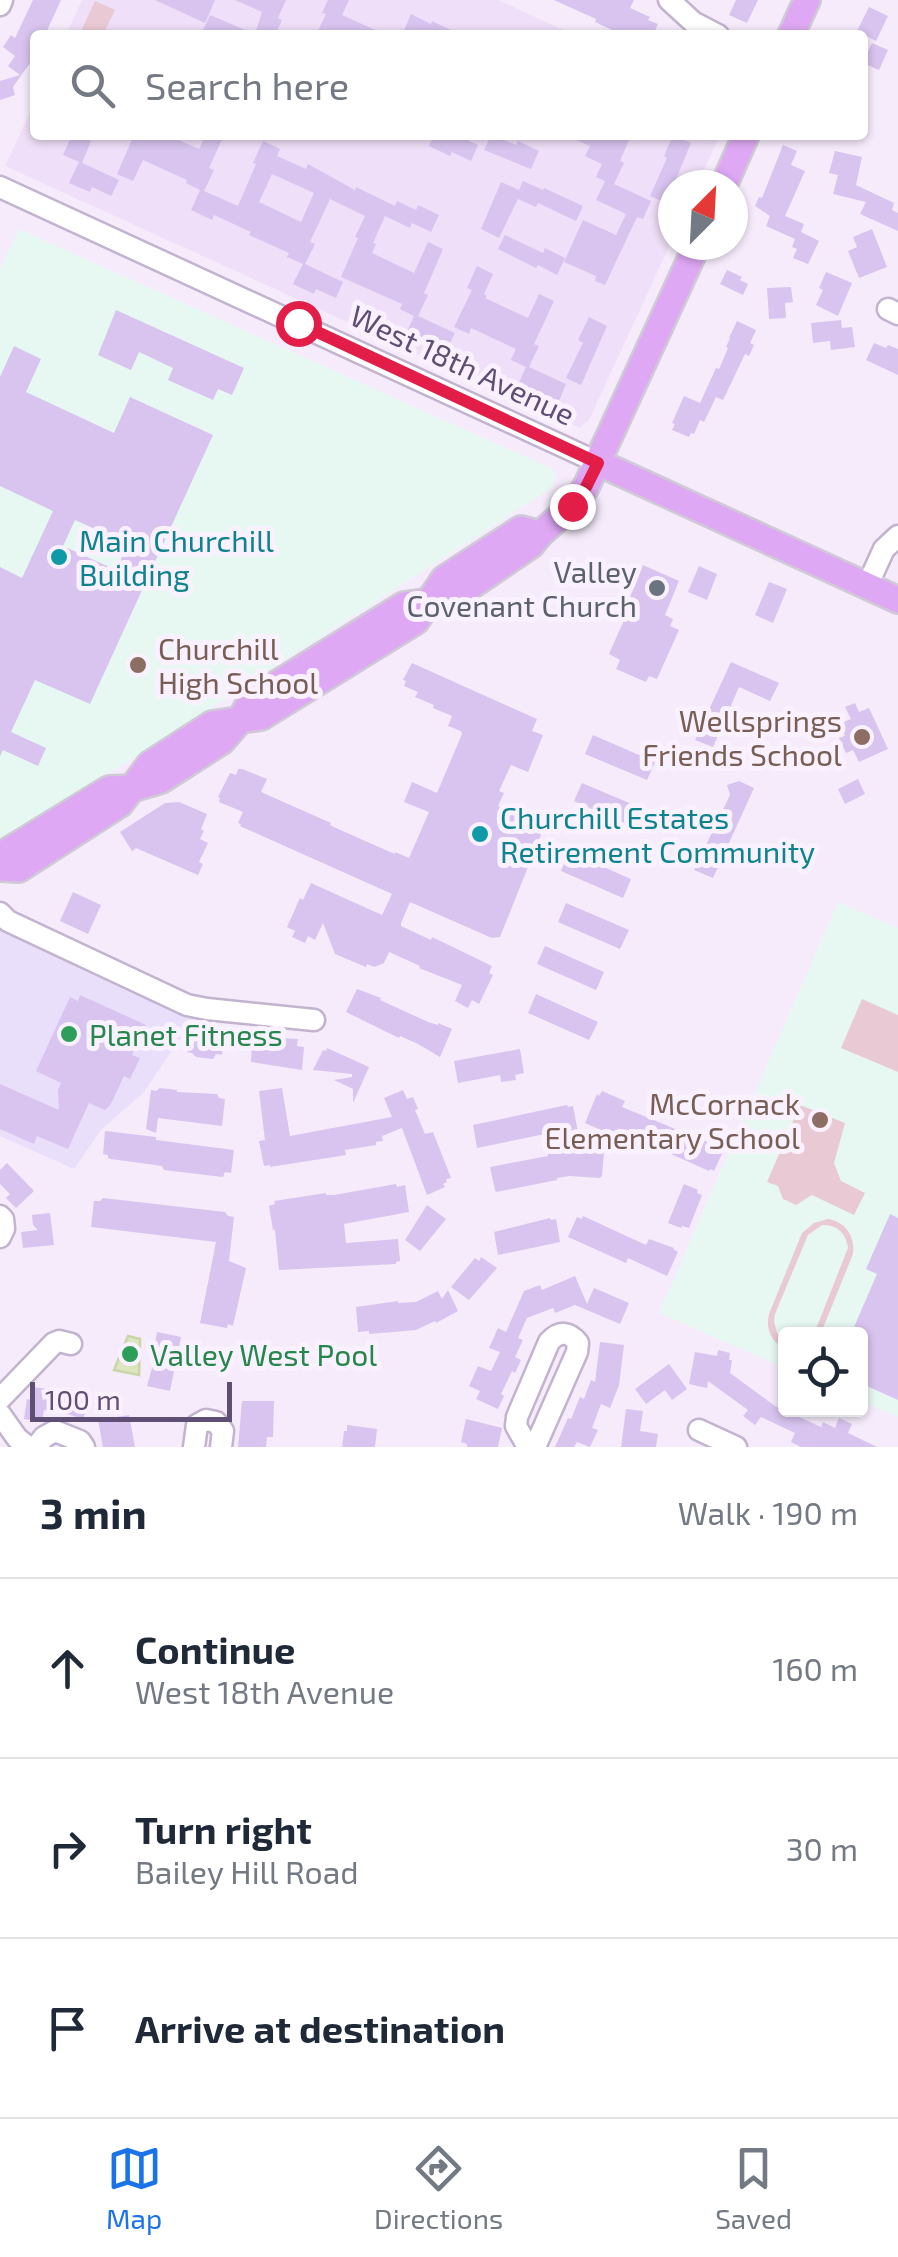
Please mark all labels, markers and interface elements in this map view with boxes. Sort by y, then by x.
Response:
search box [30,30,868,140]
icon: search [65,58,120,113]
text: Search here [145,62,349,108]
north arrow [658,170,748,260]
street label: West 18th Avenue [345,296,581,432]
route start [276,301,322,347]
route end [550,484,596,530]
place label: Main Churchill Building [79,522,274,592]
marker: Main Churchill Building [48,546,70,568]
place label: Valley Covenant Church [406,553,637,623]
marker: Valley Covenant Church [646,577,668,599]
place label: Churchill High School [158,630,318,700]
marker: Churchill High School [127,654,149,676]
place label: Wellsprings Friends School [642,702,842,772]
marker: Wellsprings Friends School [851,726,873,748]
place label: Churchill Estates Retirement Community [500,799,815,869]
marker: Churchill Estates Retirement Community [469,823,491,845]
place label: Planet Fitness [89,1016,283,1052]
marker: Planet Fitness [58,1023,80,1045]
place label: McCornack Elementary School [545,1085,800,1155]
marker: McCornack Elementary School [809,1109,831,1131]
map controls [778,1327,868,1417]
button: locate [778,1327,868,1417]
place label: Valley West Pool [150,1336,377,1372]
marker: Valley West Pool [119,1343,141,1365]
scale bar [30,1377,232,1422]
text: 100 m [45,1382,121,1416]
text: 3 min [40,1487,147,1537]
text: Walk · 190 m [678,1493,858,1531]
text: Continue [135,1626,295,1672]
icon: ahead [40,1641,95,1696]
text: 160 m [772,1649,858,1687]
text: West 18th Avenue [135,1672,394,1710]
text: Turn right [135,1806,312,1852]
icon: right [40,1821,95,1876]
text: 30 m [786,1829,858,1867]
text: Bailey Hill Road [135,1852,359,1890]
icon: arrive [40,2001,95,2056]
text: Arrive at destination [135,2005,505,2051]
tab: Map [106,2141,162,2235]
tab: Directions [374,2141,503,2235]
tab: Saved [715,2141,792,2235]

